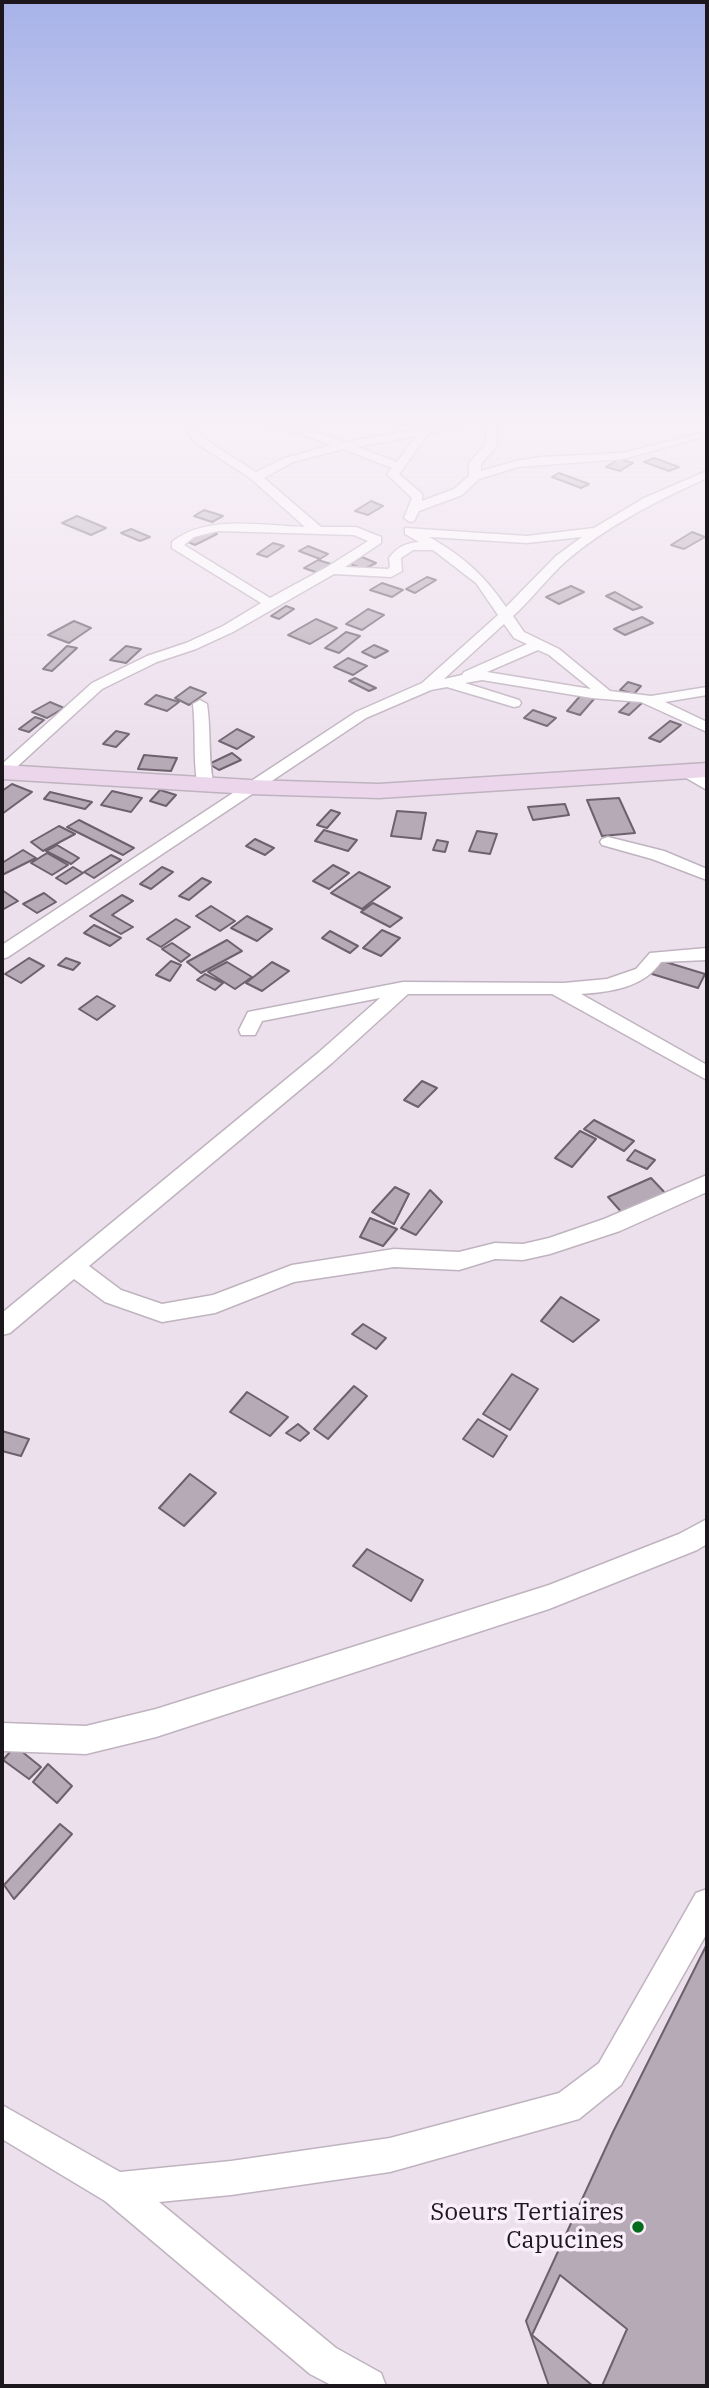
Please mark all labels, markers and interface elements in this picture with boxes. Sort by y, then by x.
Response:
place label: Soeurs Tertiaires Capucines [430,2199,624,2255]
marker: Soeurs Tertiaires Capucines [630,2219,646,2235]

